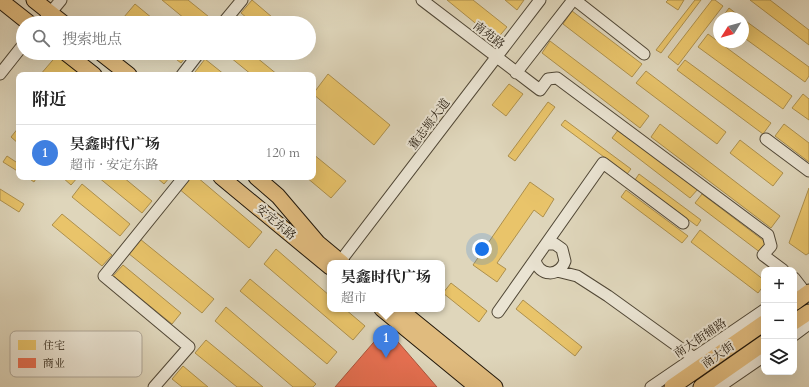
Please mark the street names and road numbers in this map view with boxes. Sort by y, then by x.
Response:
street label: 南苑路 [470,18,508,52]
street label: 董志塬大道 [405,95,453,153]
street label: 安定东路 [252,200,300,244]
street label: 南大街辅路 [671,315,729,361]
street label: 南大街 [699,339,737,371]

